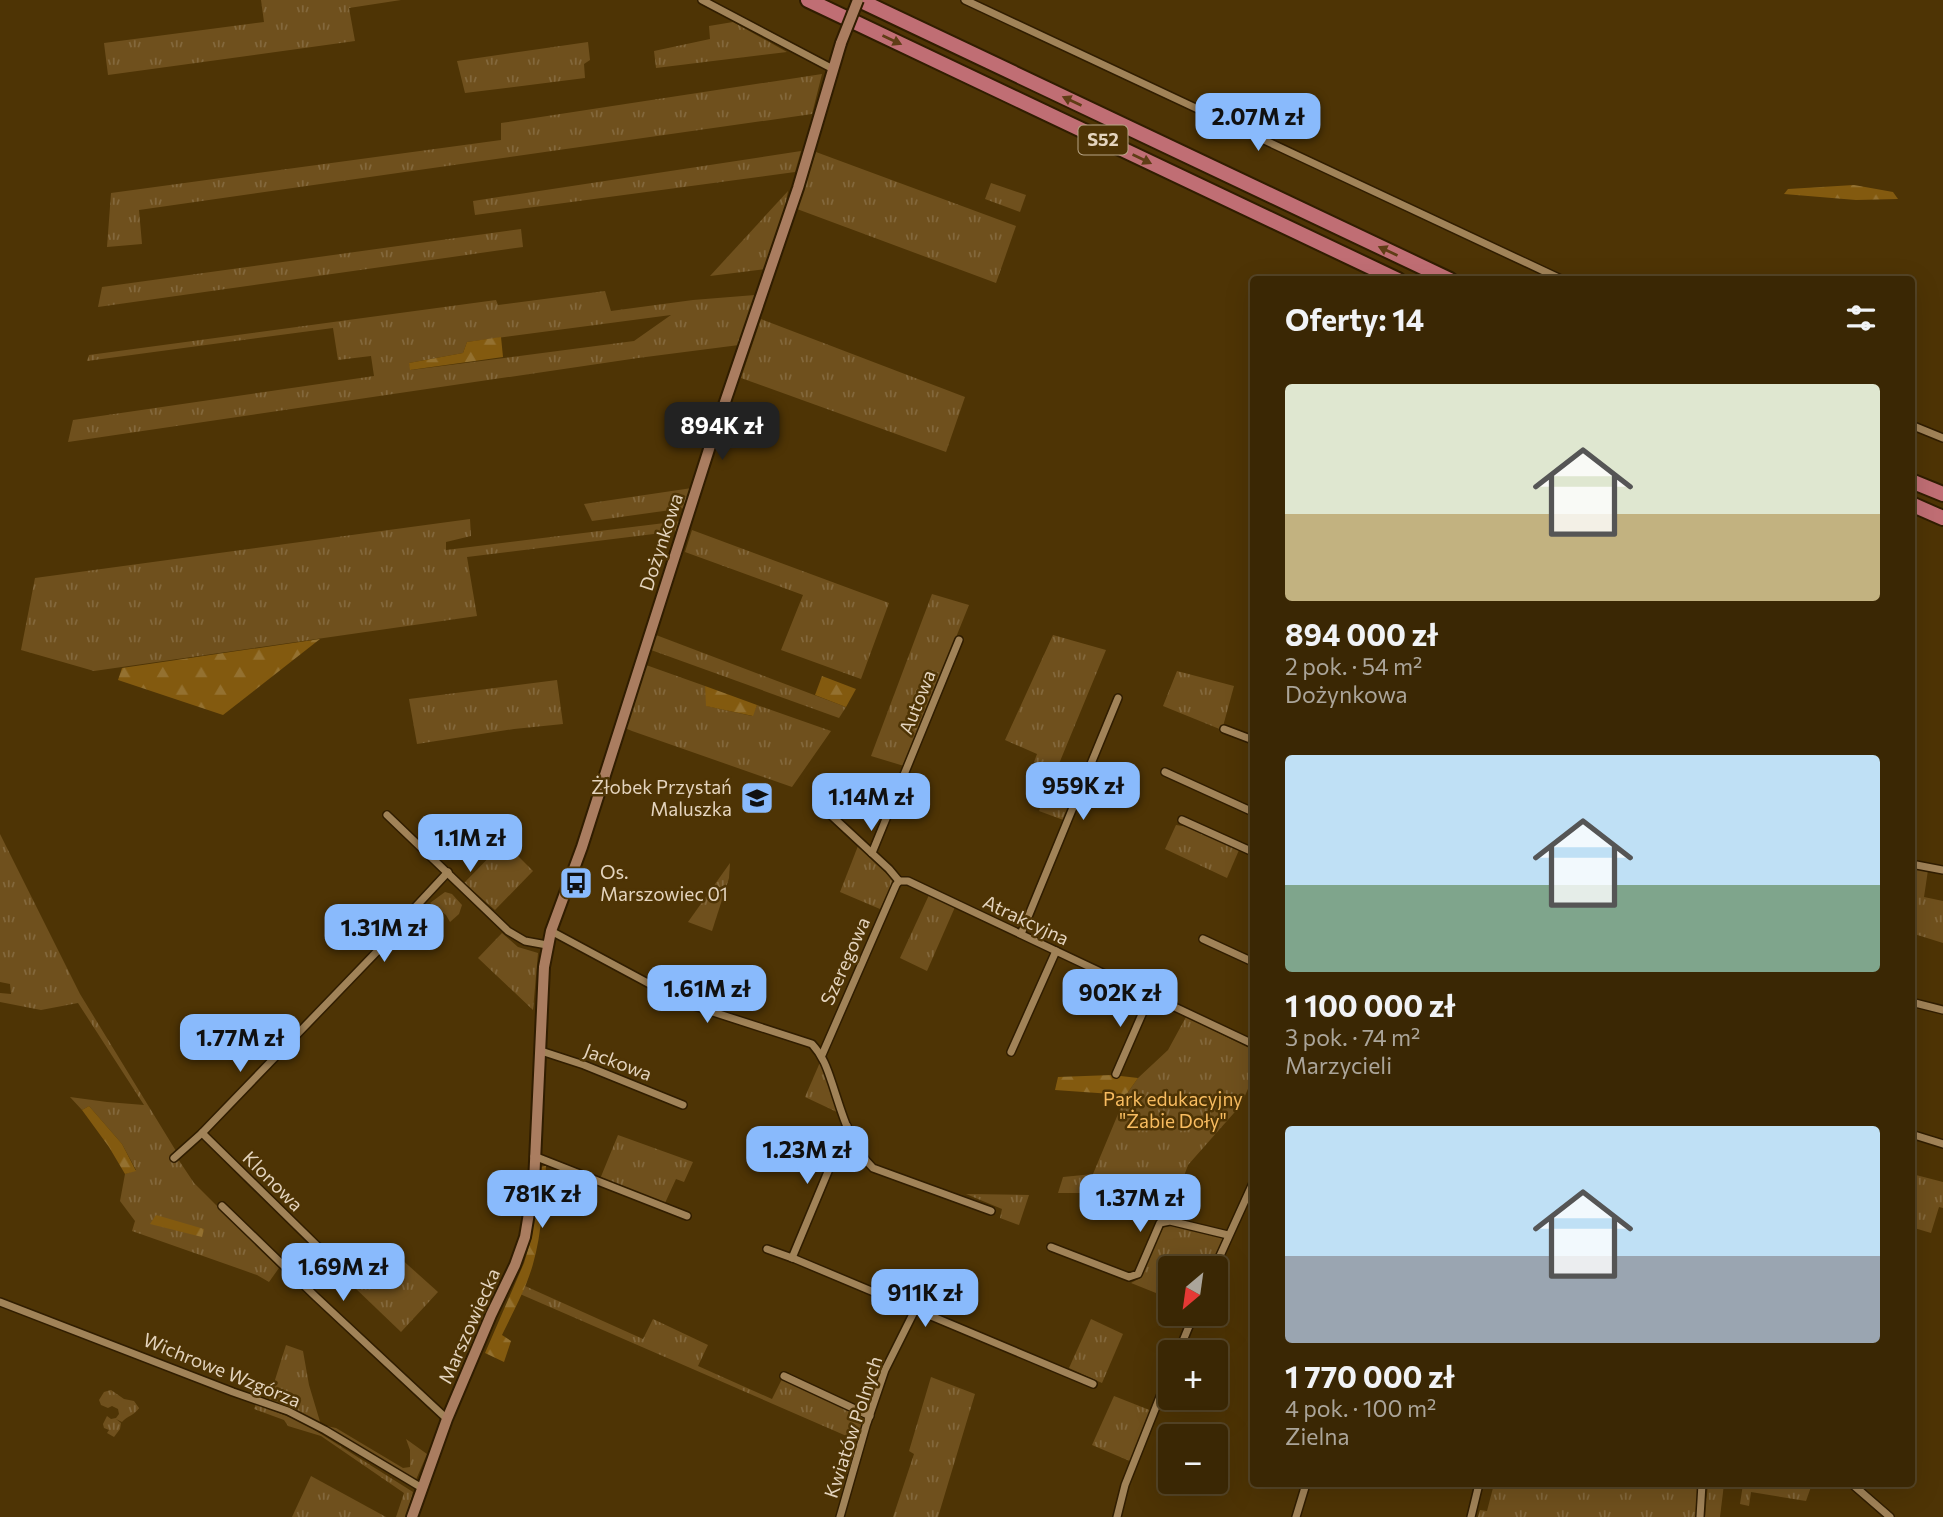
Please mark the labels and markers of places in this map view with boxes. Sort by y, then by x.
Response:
pin: 2.07M zł [1186,94,1330,153]
pin: 894K zł [657,402,787,462]
pin: 959K zł [1018,762,1148,822]
pin: 1.14M zł [799,774,943,833]
place label: Żłobek Przystań Maluszka [591,775,732,820]
school or university icon: Żłobek Przystań Maluszka [738,779,776,817]
pin: 1.1M zł [405,814,535,874]
place label: Os. Marszowiec 01 [600,860,728,905]
bus stop icon: Os. Marszowiec 01 [557,864,595,902]
pin: 1.31M zł [312,904,456,964]
pin: 1.61M zł [635,965,779,1025]
pin: 902K zł [1055,970,1185,1029]
pin: 1.77M zł [168,1014,312,1074]
pin: 1.23M zł [735,1126,879,1186]
pin: 781K zł [477,1170,607,1230]
pin: 1.37M zł [1068,1174,1212,1234]
pin: 1.69M zł [271,1244,415,1303]
pin: 911K zł [860,1270,990,1329]

